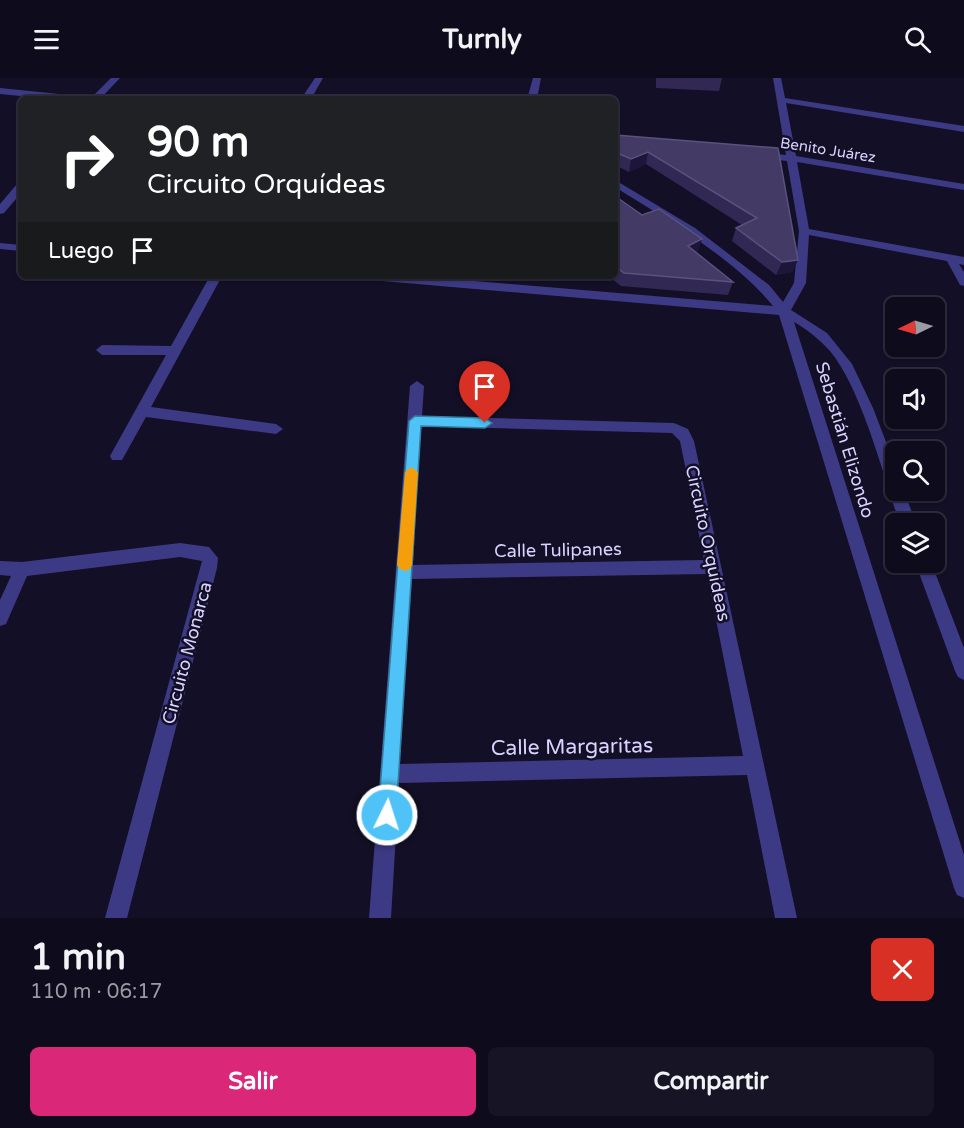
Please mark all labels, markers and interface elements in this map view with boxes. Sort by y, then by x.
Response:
icon: menu [30,23,63,56]
text: Turnly [442,23,522,56]
icon: search [901,23,934,56]
text: 90 m [147,117,249,168]
icon: right [48,120,126,198]
street label: Benito Juárez [779,134,877,166]
text: Circuito Orquídeas [147,168,386,201]
icon: arrive [126,234,159,267]
text: Luego [48,238,114,264]
north arrow [885,297,945,357]
map controls [885,297,945,573]
street label: Sebastián Elizondo [811,359,879,521]
pin [459,361,510,423]
button: sound [885,369,945,429]
icon: arrive [468,370,501,403]
button: search [885,441,945,501]
street label: Circuito Orquídeas [681,463,735,623]
button: layers [885,513,945,573]
street label: Calle Tulipanes [494,538,622,562]
street label: Circuito Monarca [157,579,217,727]
street label: Calle Margaritas [491,733,653,761]
position arrow [355,783,419,847]
text: 1 min [30,936,126,979]
button: close [871,938,934,1001]
text: 110 m · 06:17 [30,980,162,1004]
button: Salir [30,1047,476,1116]
button: Compartir [488,1047,934,1116]

